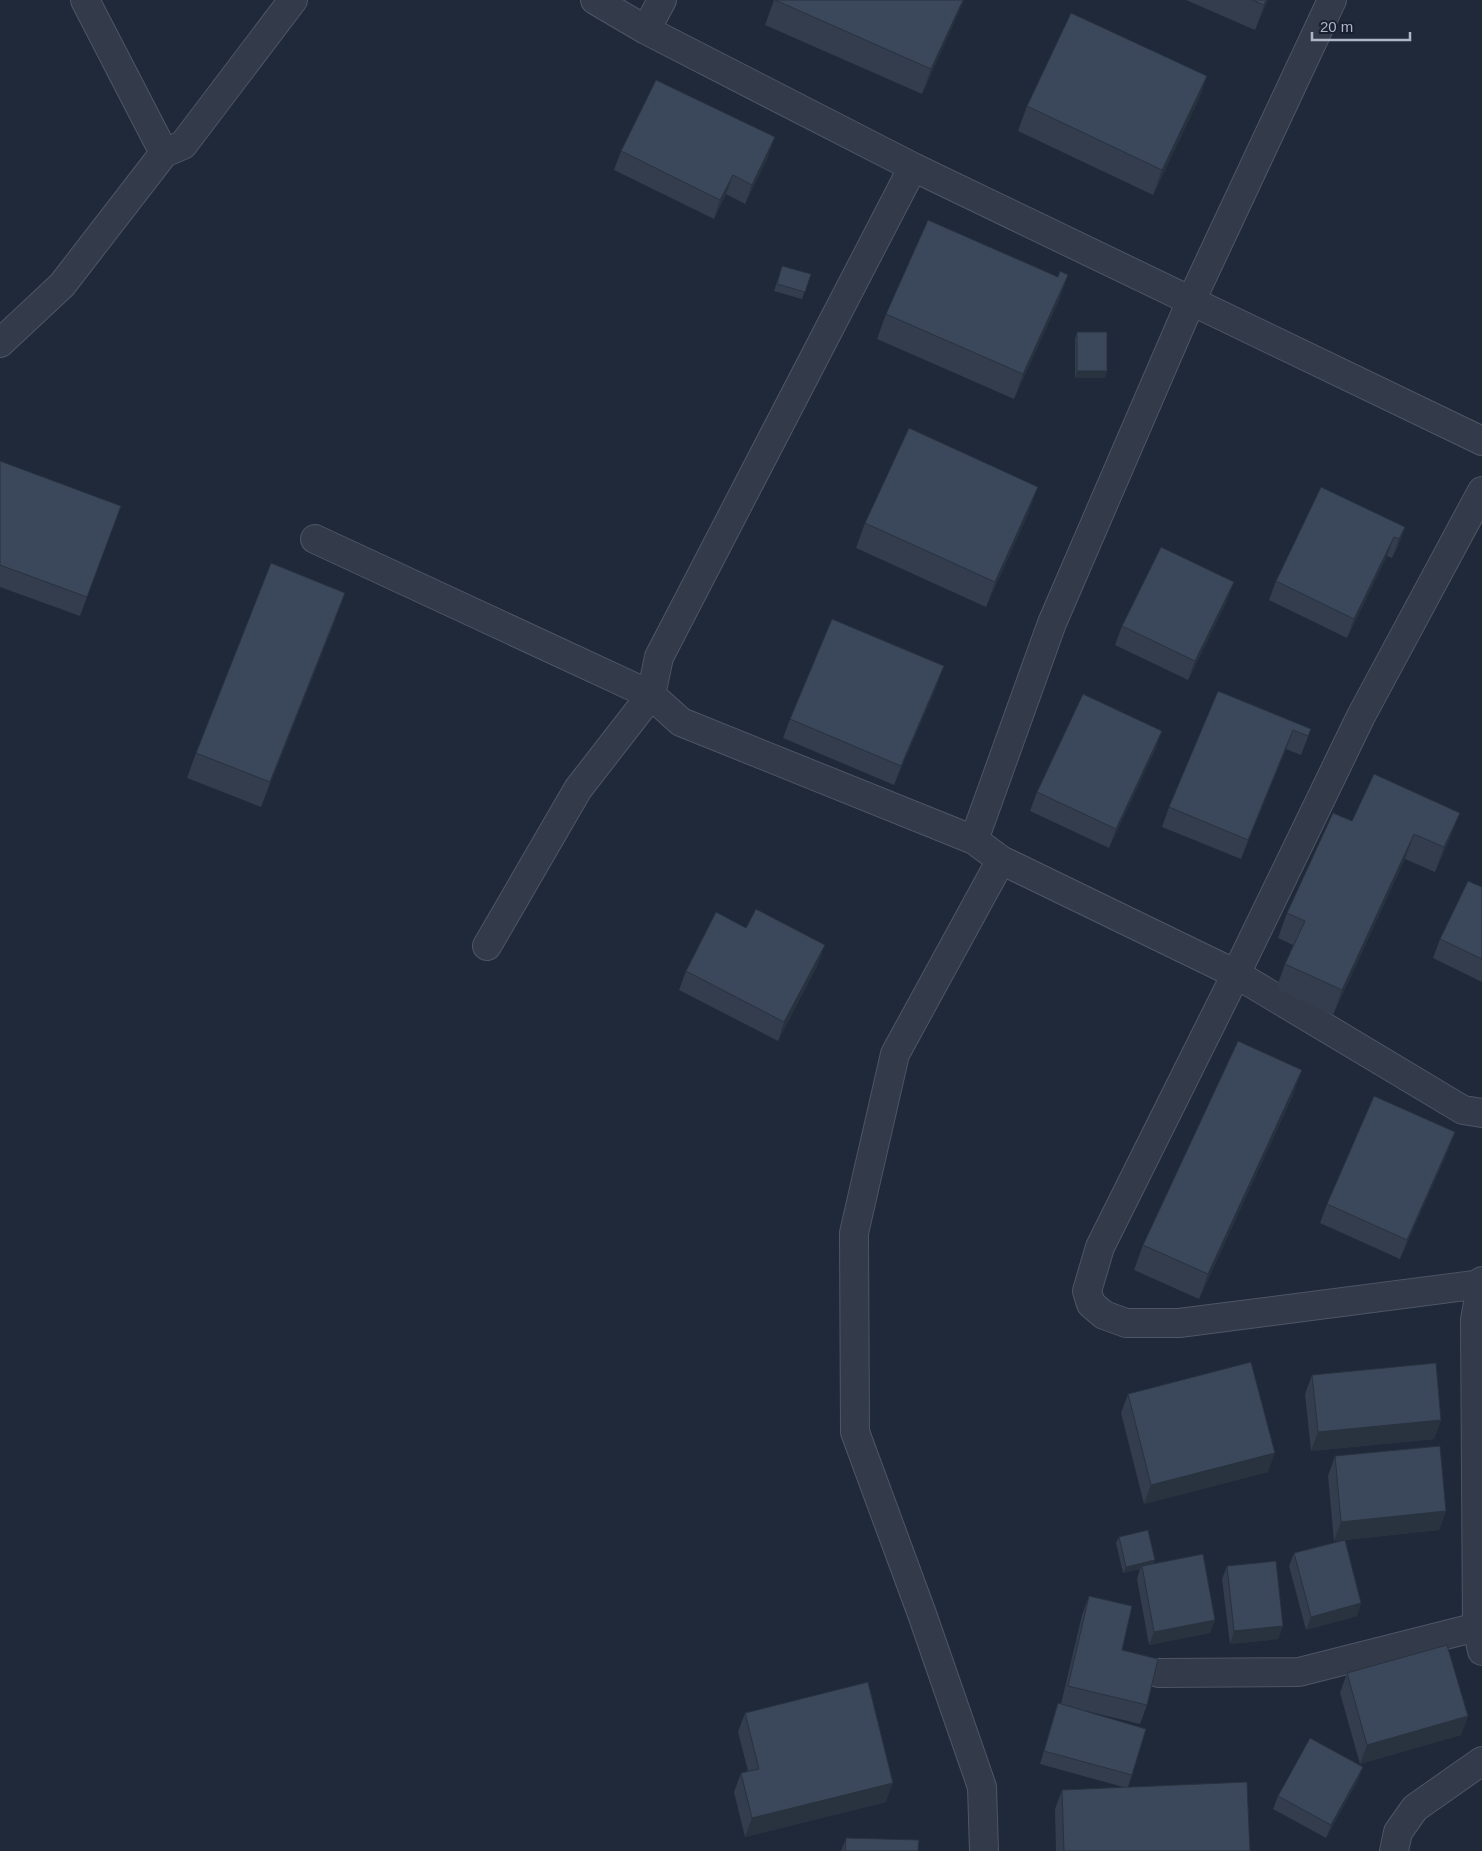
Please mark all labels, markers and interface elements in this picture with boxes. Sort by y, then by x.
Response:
scale bar [1312,10,1410,42]
text: 20 m [1320,18,1353,35]

